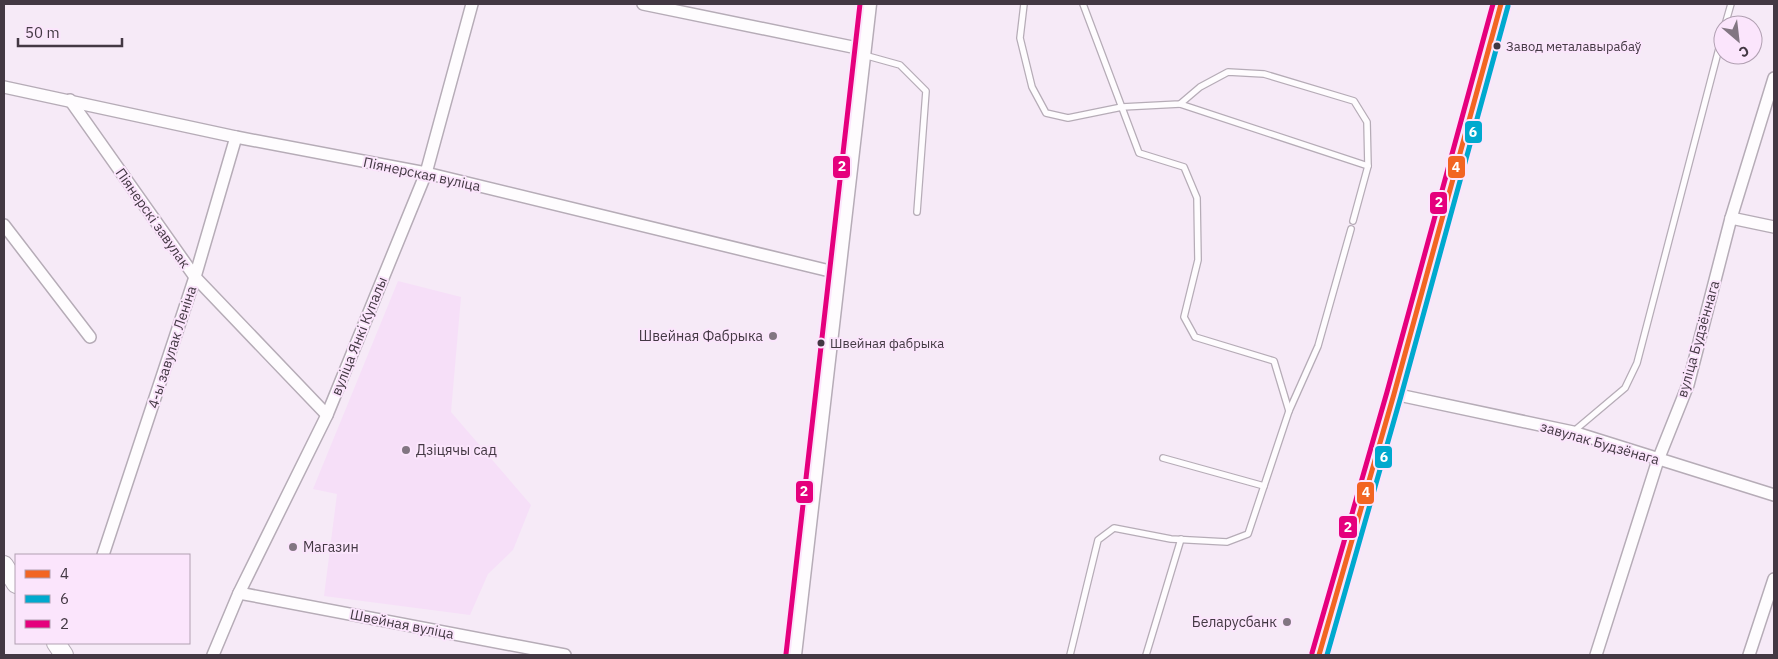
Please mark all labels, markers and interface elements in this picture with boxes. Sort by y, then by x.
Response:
scale bar [18,15,121,47]
north arrow [1713,15,1763,65]
text: 50 m [25,23,60,42]
place label: Завод металавырабаў [1506,38,1642,55]
marker: Завод металавырабаў [1492,41,1502,51]
text: С [1736,41,1752,62]
line badge: 6 [1464,120,1483,144]
text: 6 [1469,123,1477,141]
street label: Піянерская вуліца [362,153,483,195]
line badge: 2 [832,155,851,179]
line badge: 4 [1447,155,1466,179]
text: 2 [838,157,846,175]
text: 4 [1452,158,1460,176]
street label: Піянерскі завулак [112,164,194,272]
line badge: 2 [1429,191,1448,215]
text: 2 [1435,193,1443,211]
street label: вуліца Янкі Купалы [327,274,391,398]
street label: вуліца Будзённага [1673,278,1723,400]
street label: 4-ы завулак Леніна [144,283,200,410]
place label: Швейная Фабрыка [639,327,764,345]
marker: Швейная Фабрыка [767,330,779,342]
place label: Швейная фабрыка [830,335,944,352]
marker: Швейная фабрыка [816,338,826,348]
street label: завулак Будзёнага [1538,417,1662,469]
place label: Дзіцячы сад [416,441,497,459]
marker: Дзіцячы сад [400,444,412,456]
line badge: 6 [1374,445,1393,469]
text: 6 [1380,448,1388,466]
line badge: 2 [795,480,814,504]
line badge: 4 [1356,481,1375,505]
text: 2 [800,482,808,500]
text: 4 [1362,483,1370,501]
line badge: 2 [1338,515,1358,539]
text: 2 [1344,518,1352,536]
place label: Магазин [303,538,359,556]
marker: Магазин [287,541,299,553]
legend [15,554,190,644]
text: 4 [60,564,69,583]
text: 6 [60,589,69,608]
street label: Швейная вуліца [349,605,456,643]
place label: Беларусбанк [1192,613,1277,631]
text: 2 [60,614,69,633]
marker: Беларусбанк [1281,616,1293,628]

